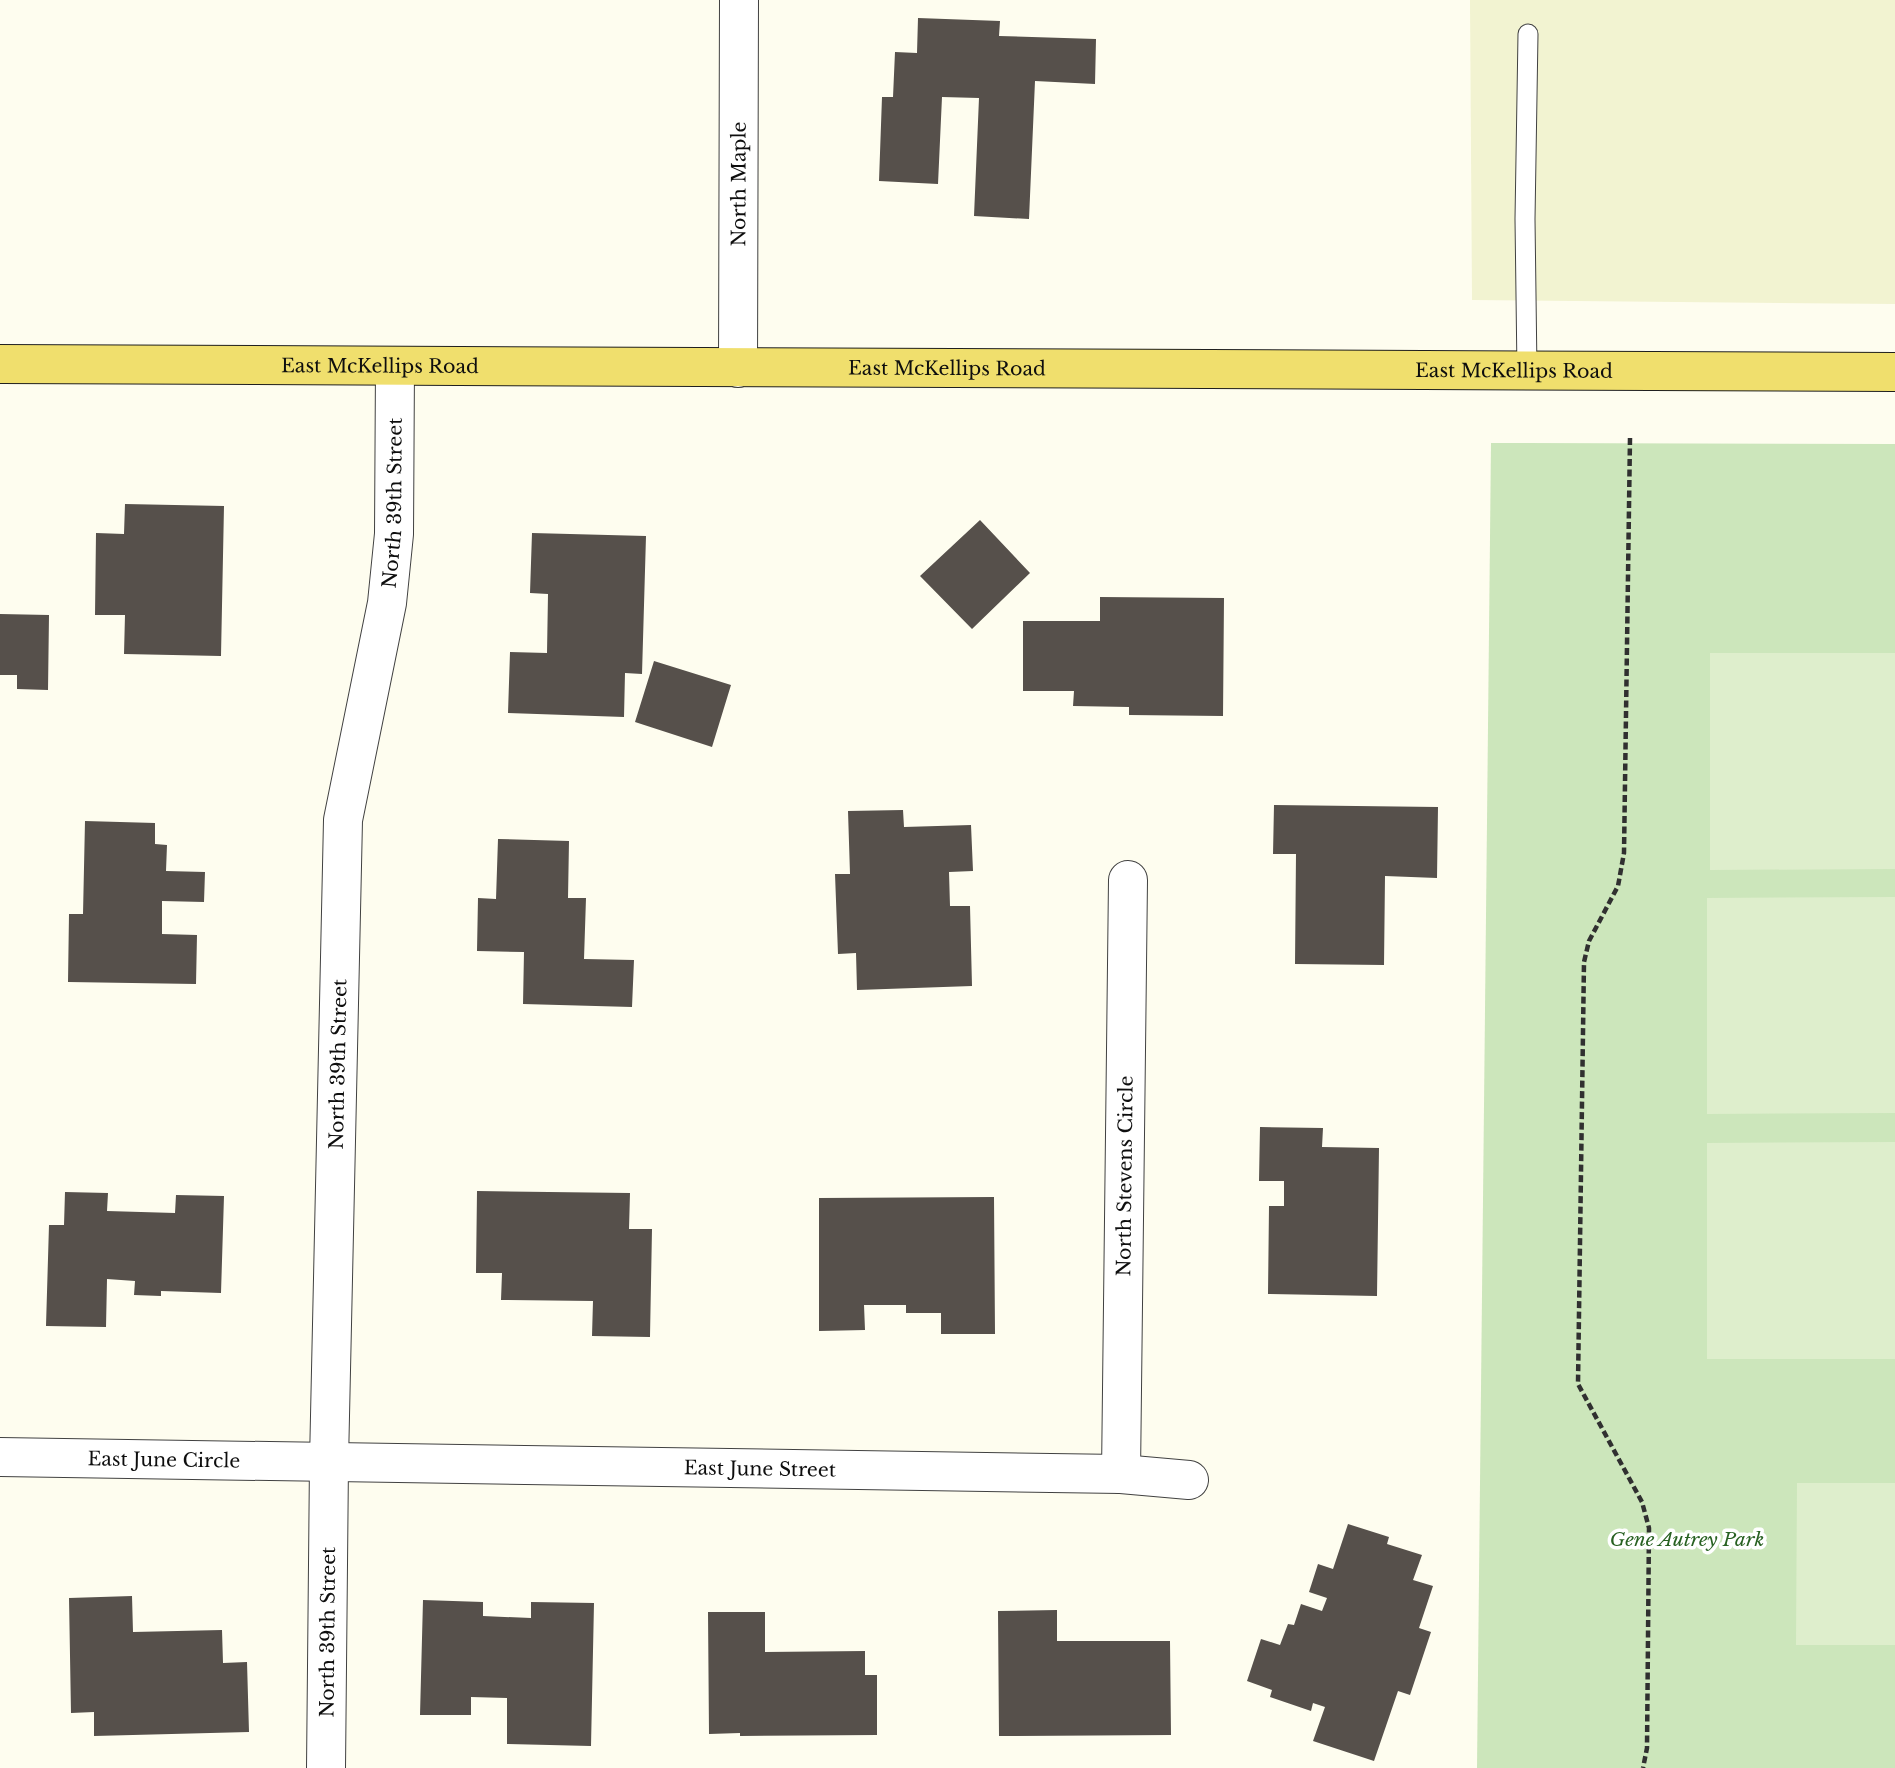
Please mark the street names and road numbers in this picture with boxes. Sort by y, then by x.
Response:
street label: North Maple [727,121,751,247]
street label: East McKellips Road [281,354,479,378]
street label: East McKellips Road [848,357,1046,380]
street label: East McKellips Road [1415,359,1613,383]
street label: North 39th Street [378,417,407,589]
street label: North 39th Street [325,978,352,1150]
street label: North Stevens Circle [1112,1075,1138,1277]
street label: East June Circle [87,1447,241,1473]
street label: East June Street [684,1456,837,1482]
street label: North 39th Street [315,1546,340,1717]

